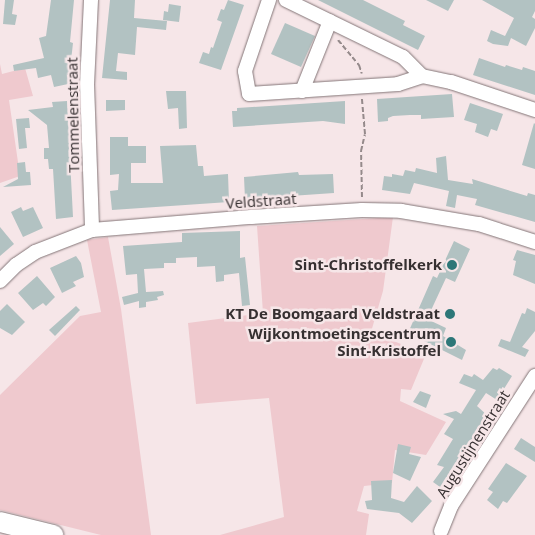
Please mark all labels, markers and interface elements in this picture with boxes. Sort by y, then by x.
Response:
street label: Tommelenstraat [63,57,83,173]
street label: Veldstraat [225,190,297,212]
place label: Sint-Christoffelkerk [295,256,442,274]
marker: Sint-Christoffelkerk [446,259,458,271]
place label: KT De Boomgaard Veldstraat [225,305,440,323]
marker: KT De Boomgaard Veldstraat [444,308,456,320]
place label: Wijkontmoetingscentrum Sint-Kristoffel [248,324,441,359]
marker: Wijkontmoetingscentrum Sint-Kristoffel [445,336,457,348]
street label: Augustijnenstraat [433,387,513,501]

